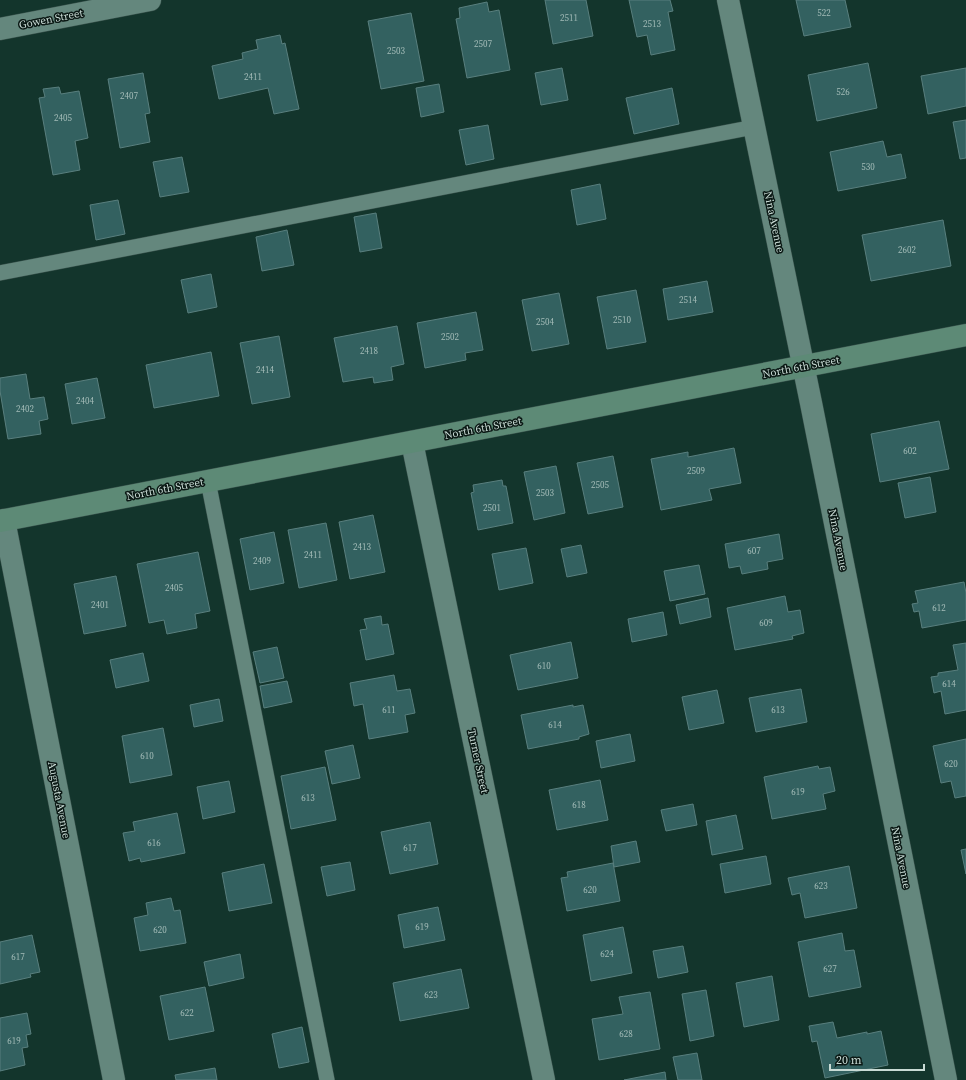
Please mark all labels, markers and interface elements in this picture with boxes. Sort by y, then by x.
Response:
street label: Gowen Street [18,5,85,33]
house number: 522 [817,7,831,19]
house number: 2511 [560,12,578,24]
house number: 2513 [643,18,661,30]
house number: 2507 [474,38,492,50]
house number: 2503 [387,45,405,57]
house number: 2411 [244,71,262,83]
house number: 526 [836,86,850,98]
house number: 2407 [120,90,138,102]
house number: 2405 [54,112,72,124]
house number: 530 [861,161,875,173]
street label: Nina Avenue [760,190,788,254]
house number: 2602 [898,244,916,256]
house number: 2514 [679,294,697,306]
house number: 2510 [613,314,631,326]
house number: 2504 [536,316,554,328]
house number: 2502 [441,331,459,343]
house number: 2418 [360,345,378,357]
street label: North 6th Street [761,352,841,382]
house number: 2414 [256,364,274,376]
house number: 2404 [76,395,94,407]
house number: 2402 [16,403,34,415]
street label: North 6th Street [443,413,523,443]
house number: 602 [903,445,917,457]
house number: 2509 [687,465,705,477]
street label: North 6th Street [125,474,205,504]
house number: 2505 [591,479,609,491]
house number: 2503 [536,487,554,499]
house number: 2501 [483,502,501,514]
street label: Nina Avenue [825,508,851,572]
house number: 2413 [353,541,371,553]
house number: 607 [747,545,761,557]
house number: 2411 [304,549,322,561]
house number: 2409 [253,555,271,567]
house number: 2405 [165,582,183,594]
house number: 2401 [91,599,109,611]
house number: 612 [932,602,946,614]
house number: 609 [759,617,773,629]
house number: 610 [537,660,551,672]
house number: 614 [942,678,956,690]
house number: 611 [382,704,396,716]
house number: 613 [771,704,785,716]
house number: 614 [548,719,562,731]
street label: Turner Street [464,727,492,795]
house number: 610 [140,750,154,762]
house number: 620 [944,758,958,770]
street label: Augusta Avenue [44,760,74,840]
house number: 619 [791,786,805,798]
house number: 613 [301,792,315,804]
house number: 618 [572,799,586,811]
street label: Nina Avenue [888,826,914,890]
house number: 616 [147,837,161,849]
house number: 617 [403,842,417,854]
house number: 623 [814,880,828,892]
house number: 620 [583,884,597,896]
house number: 619 [415,921,429,933]
house number: 620 [153,924,167,936]
house number: 624 [600,948,614,960]
house number: 617 [11,951,25,963]
house number: 627 [823,963,837,975]
house number: 623 [424,989,438,1001]
house number: 622 [180,1007,194,1019]
house number: 628 [619,1028,633,1040]
house number: 619 [7,1035,21,1047]
scale bar [830,1046,924,1072]
text: 20 m [836,1052,862,1068]

